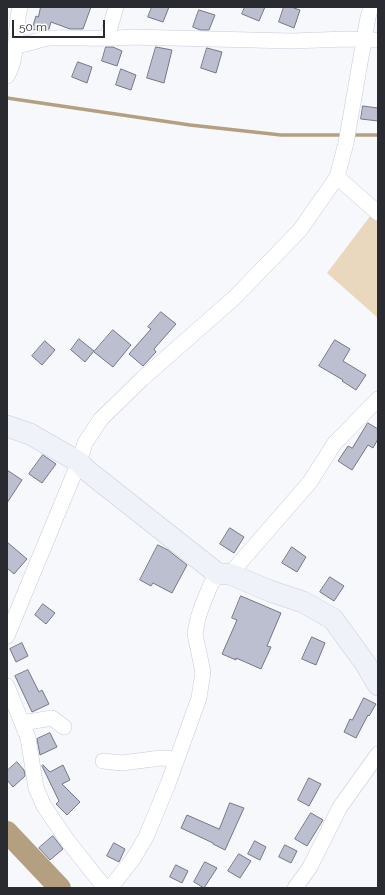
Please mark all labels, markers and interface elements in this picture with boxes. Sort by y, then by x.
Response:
scale bar [14,12,107,38]
text: 50 m [19,20,47,34]

